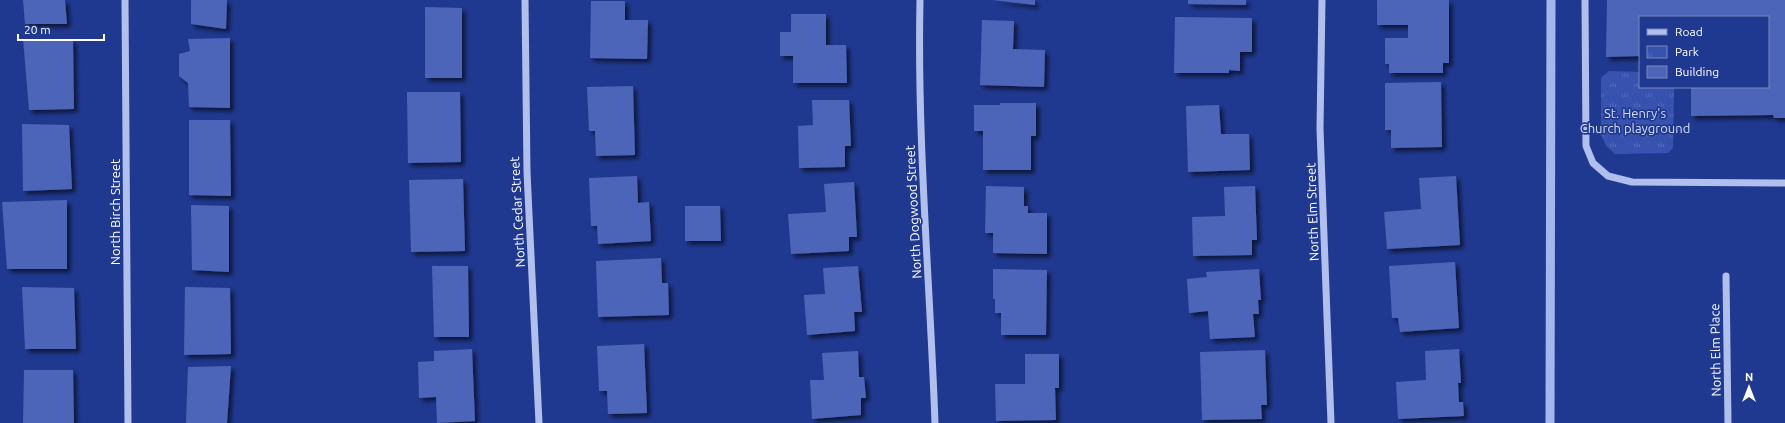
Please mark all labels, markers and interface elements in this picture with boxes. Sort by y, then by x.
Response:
scale bar [18,16,104,42]
legend [1639,16,1769,88]
text: 20 m [24,23,51,36]
text: Road [1675,25,1703,38]
text: Park [1675,45,1699,58]
text: Building [1675,65,1719,78]
park label: St. Henry's Church playground [1580,106,1690,135]
street label: North Dogwood Street [903,145,923,279]
street label: North Cedar Street [507,156,527,268]
street label: North Birch Street [108,159,122,265]
street label: North Elm Street [1303,163,1321,261]
street label: North Elm Place [1707,303,1723,397]
north arrow [1729,367,1769,407]
text: N [1745,371,1753,383]

